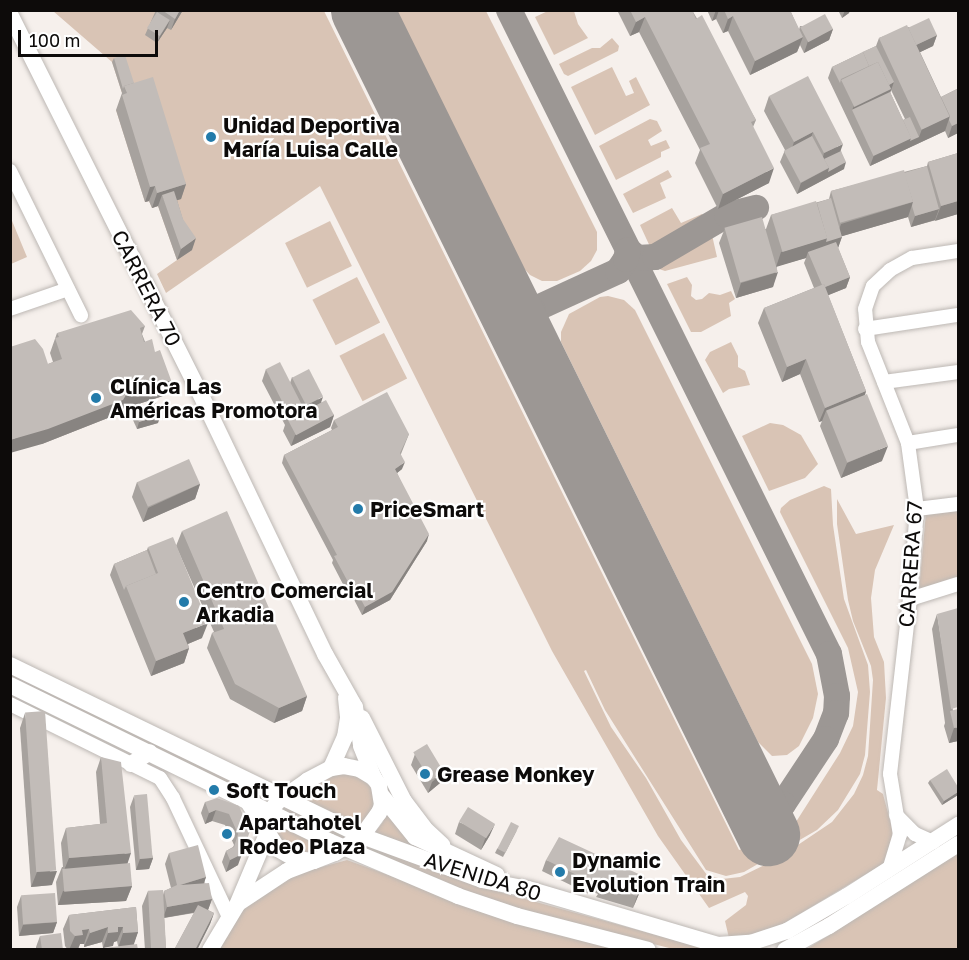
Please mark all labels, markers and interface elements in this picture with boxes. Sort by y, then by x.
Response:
scale bar [21,18,160,56]
text: 100 m [29,29,80,51]
place label: Unidad Deportiva María Luisa Calle [223,112,400,162]
marker: Unidad Deportiva María Luisa Calle [204,130,218,144]
street label: CARRERA 70 [107,226,187,350]
place label: Clínica Las Américas Promotora [110,373,317,423]
marker: Clínica Las Américas Promotora [87,389,105,407]
place label: PriceSmart [370,496,484,522]
street label: CARRERA 67 [893,500,927,628]
marker: PriceSmart [351,502,365,516]
place label: Centro Comercial Arkadia [196,577,373,627]
marker: Centro Comercial Arkadia [177,595,191,609]
place label: Grease Monkey [437,761,595,787]
marker: Grease Monkey [418,767,432,781]
place label: Soft Touch [226,777,336,803]
marker: Soft Touch [207,783,221,797]
place label: Apartahotel Rodeo Plaza [239,809,365,859]
marker: Apartahotel Rodeo Plaza [220,827,234,841]
street label: AVENIDA 80 [421,846,545,906]
place label: Dynamic Evolution Train [572,847,725,897]
marker: Dynamic Evolution Train [553,865,567,879]

